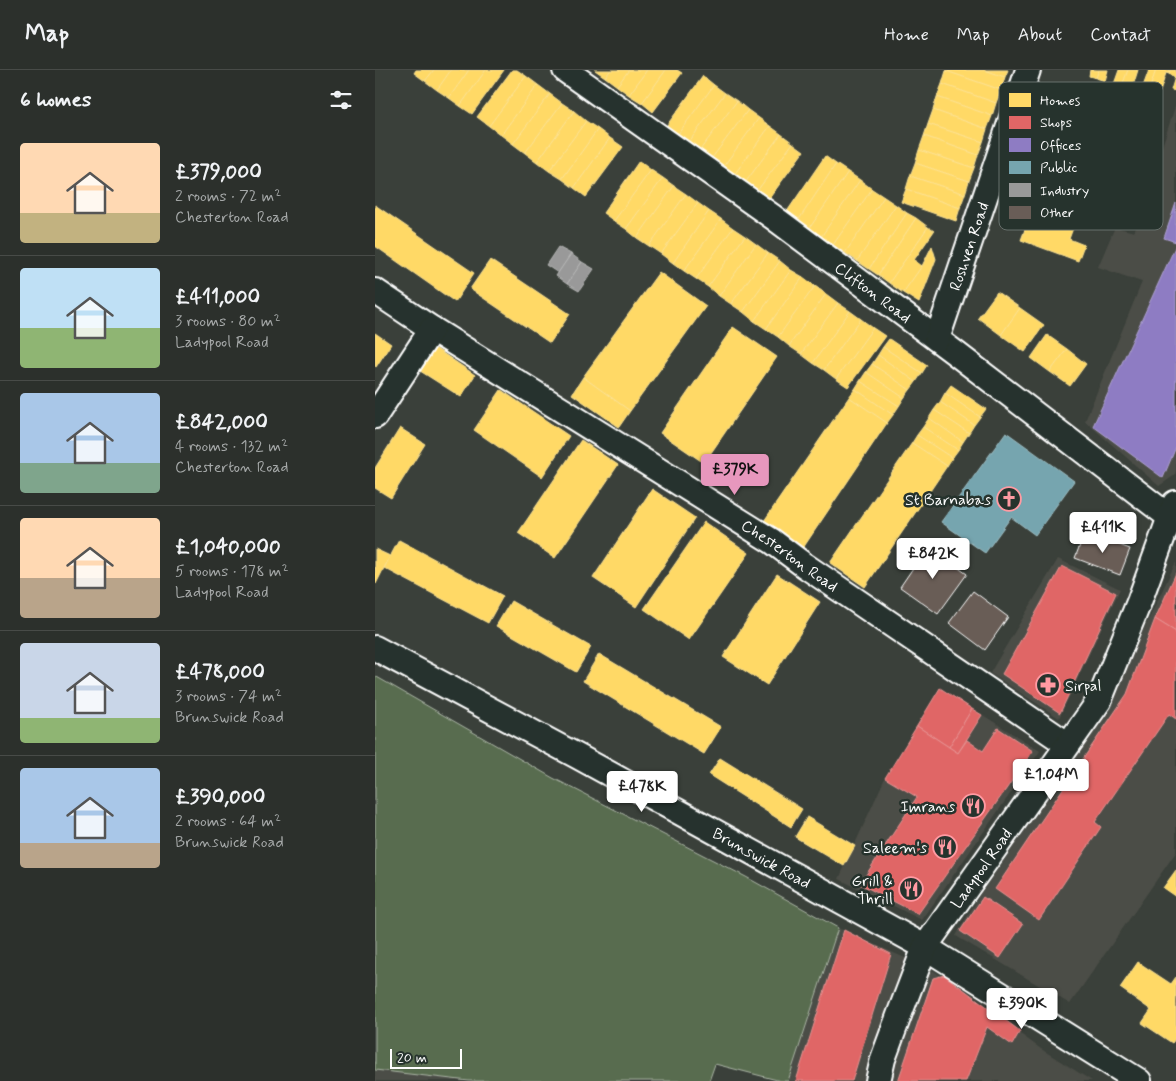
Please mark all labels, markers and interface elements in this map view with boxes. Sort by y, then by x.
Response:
text: Map [25,19,69,50]
text: Home [884,23,929,47]
text: Map [957,23,990,47]
text: About [1018,23,1062,47]
text: Contact [1090,23,1151,47]
legend [999,82,1163,230]
text: 6 homes [20,86,91,114]
icon: filters [327,86,355,114]
text: Homes [1040,92,1081,110]
text: Shops [1040,114,1072,132]
text: Offices [1040,137,1081,155]
text: £379,000 [175,158,262,186]
text: Public [1040,159,1077,177]
icon: home [60,163,120,223]
text: Industry [1040,182,1089,200]
text: 2 rooms · 72 m² [175,186,281,207]
street label: Roshven Road [945,200,995,294]
text: Other [1040,204,1074,222]
text: Chesterton Road [175,207,289,228]
street label: Clifton Road [830,258,915,329]
text: £411,000 [175,283,260,311]
icon: home [60,288,120,348]
text: 3 rooms · 80 m² [175,311,281,332]
text: Ladypool Road [175,332,268,353]
text: £842,000 [175,408,268,436]
icon: home [60,413,120,473]
text: 4 rooms · 132 m² [175,436,288,457]
pin: £379K [700,454,770,496]
text: Chesterton Road [175,457,289,478]
text: £379K [712,459,758,480]
church icon: St Barnabas [996,486,1022,512]
place label: St Barnabas [905,490,991,511]
pin: £411K [1068,512,1138,554]
street label: Chesterton Road [737,515,842,597]
text: £411K [1081,517,1125,538]
text: £1,040,000 [175,533,281,561]
icon: home [60,538,120,598]
pin: £842K [898,538,968,580]
text: £842K [908,543,958,564]
text: 5 rooms · 178 m² [175,561,289,582]
text: Ladypool Road [175,582,268,603]
text: £478,000 [175,658,265,686]
icon: home [60,663,120,723]
pharmacy icon: Sirpal [1035,672,1061,698]
place label: Sirpal [1065,676,1102,697]
text: 3 rooms · 74 m² [175,686,282,707]
text: Brunswick Road [175,707,284,728]
pin: £1.04M [1010,758,1092,801]
text: £1.04M [1024,764,1078,785]
pin: £478K [607,770,677,813]
text: £478K [618,776,666,797]
text: £390,000 [175,783,265,811]
icon: home [60,788,120,848]
restaurant icon: Imrans [960,793,986,819]
place label: Imrans [900,797,955,818]
text: 2 rooms · 64 m² [175,811,281,832]
street label: Brunswick Road [708,823,814,894]
street label: Ladypool Road [947,825,1018,913]
text: Brunswick Road [175,832,284,853]
restaurant icon: Saleem's [932,834,958,860]
place label: Saleem's [863,838,927,859]
place label: Grill & Thrill [852,871,893,910]
restaurant icon: Grill & Thrill [898,876,924,902]
pin: £390K [987,988,1057,1030]
text: £390K [998,993,1046,1014]
scale bar [390,1046,463,1069]
text: 20 m [397,1049,427,1067]

